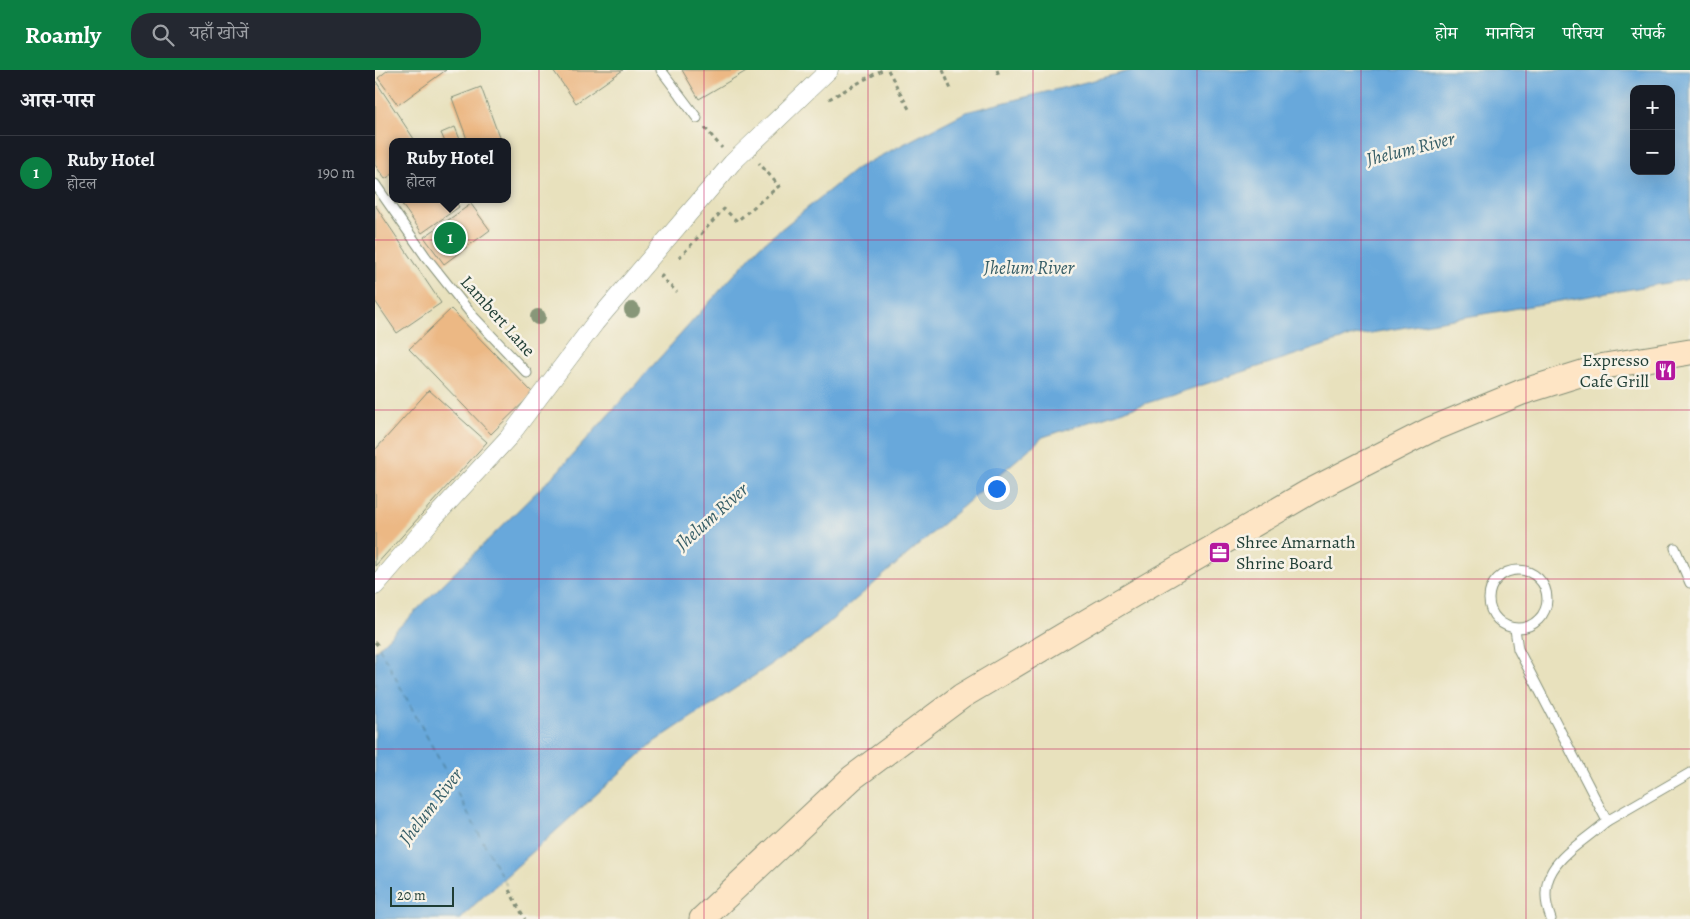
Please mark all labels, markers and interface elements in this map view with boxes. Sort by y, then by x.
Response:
search box [131,13,481,58]
text: Roamly [25,19,101,51]
text: यहाँ खोजें [189,20,249,46]
icon: search [149,21,177,49]
text: होम [1435,21,1458,45]
text: मानचित्र [1486,21,1534,45]
text: परिचय [1562,21,1603,45]
text: संपर्क [1631,21,1665,45]
map controls [1630,85,1675,175]
button: + [1630,85,1675,130]
text: आस-पास [20,86,94,114]
water label: Jhelum River [1362,125,1459,173]
button: − [1630,130,1675,175]
popup [389,138,511,203]
text: Ruby Hotel [406,145,494,171]
text: Ruby Hotel [67,147,154,173]
text: 1 [33,162,39,184]
text: 190 m [317,162,355,184]
text: होटल [406,171,436,193]
text: होटल [67,173,96,195]
pin: 1 [434,219,466,257]
water label: Jhelum River [983,255,1076,281]
street label: Lambert Lane [455,270,541,362]
place label: Expresso Cafe Grill [1580,348,1650,393]
restaurant icon: Expresso Cafe Grill [1653,358,1677,382]
water label: Jhelum River [669,476,755,557]
your location [984,476,1010,502]
place label: Shree Amarnath Shrine Board [1236,530,1356,575]
office icon: Shree Amarnath Shrine Board [1208,540,1232,564]
water label: Jhelum River [392,762,470,851]
scale bar [390,884,454,907]
text: 20 m [397,886,426,905]

